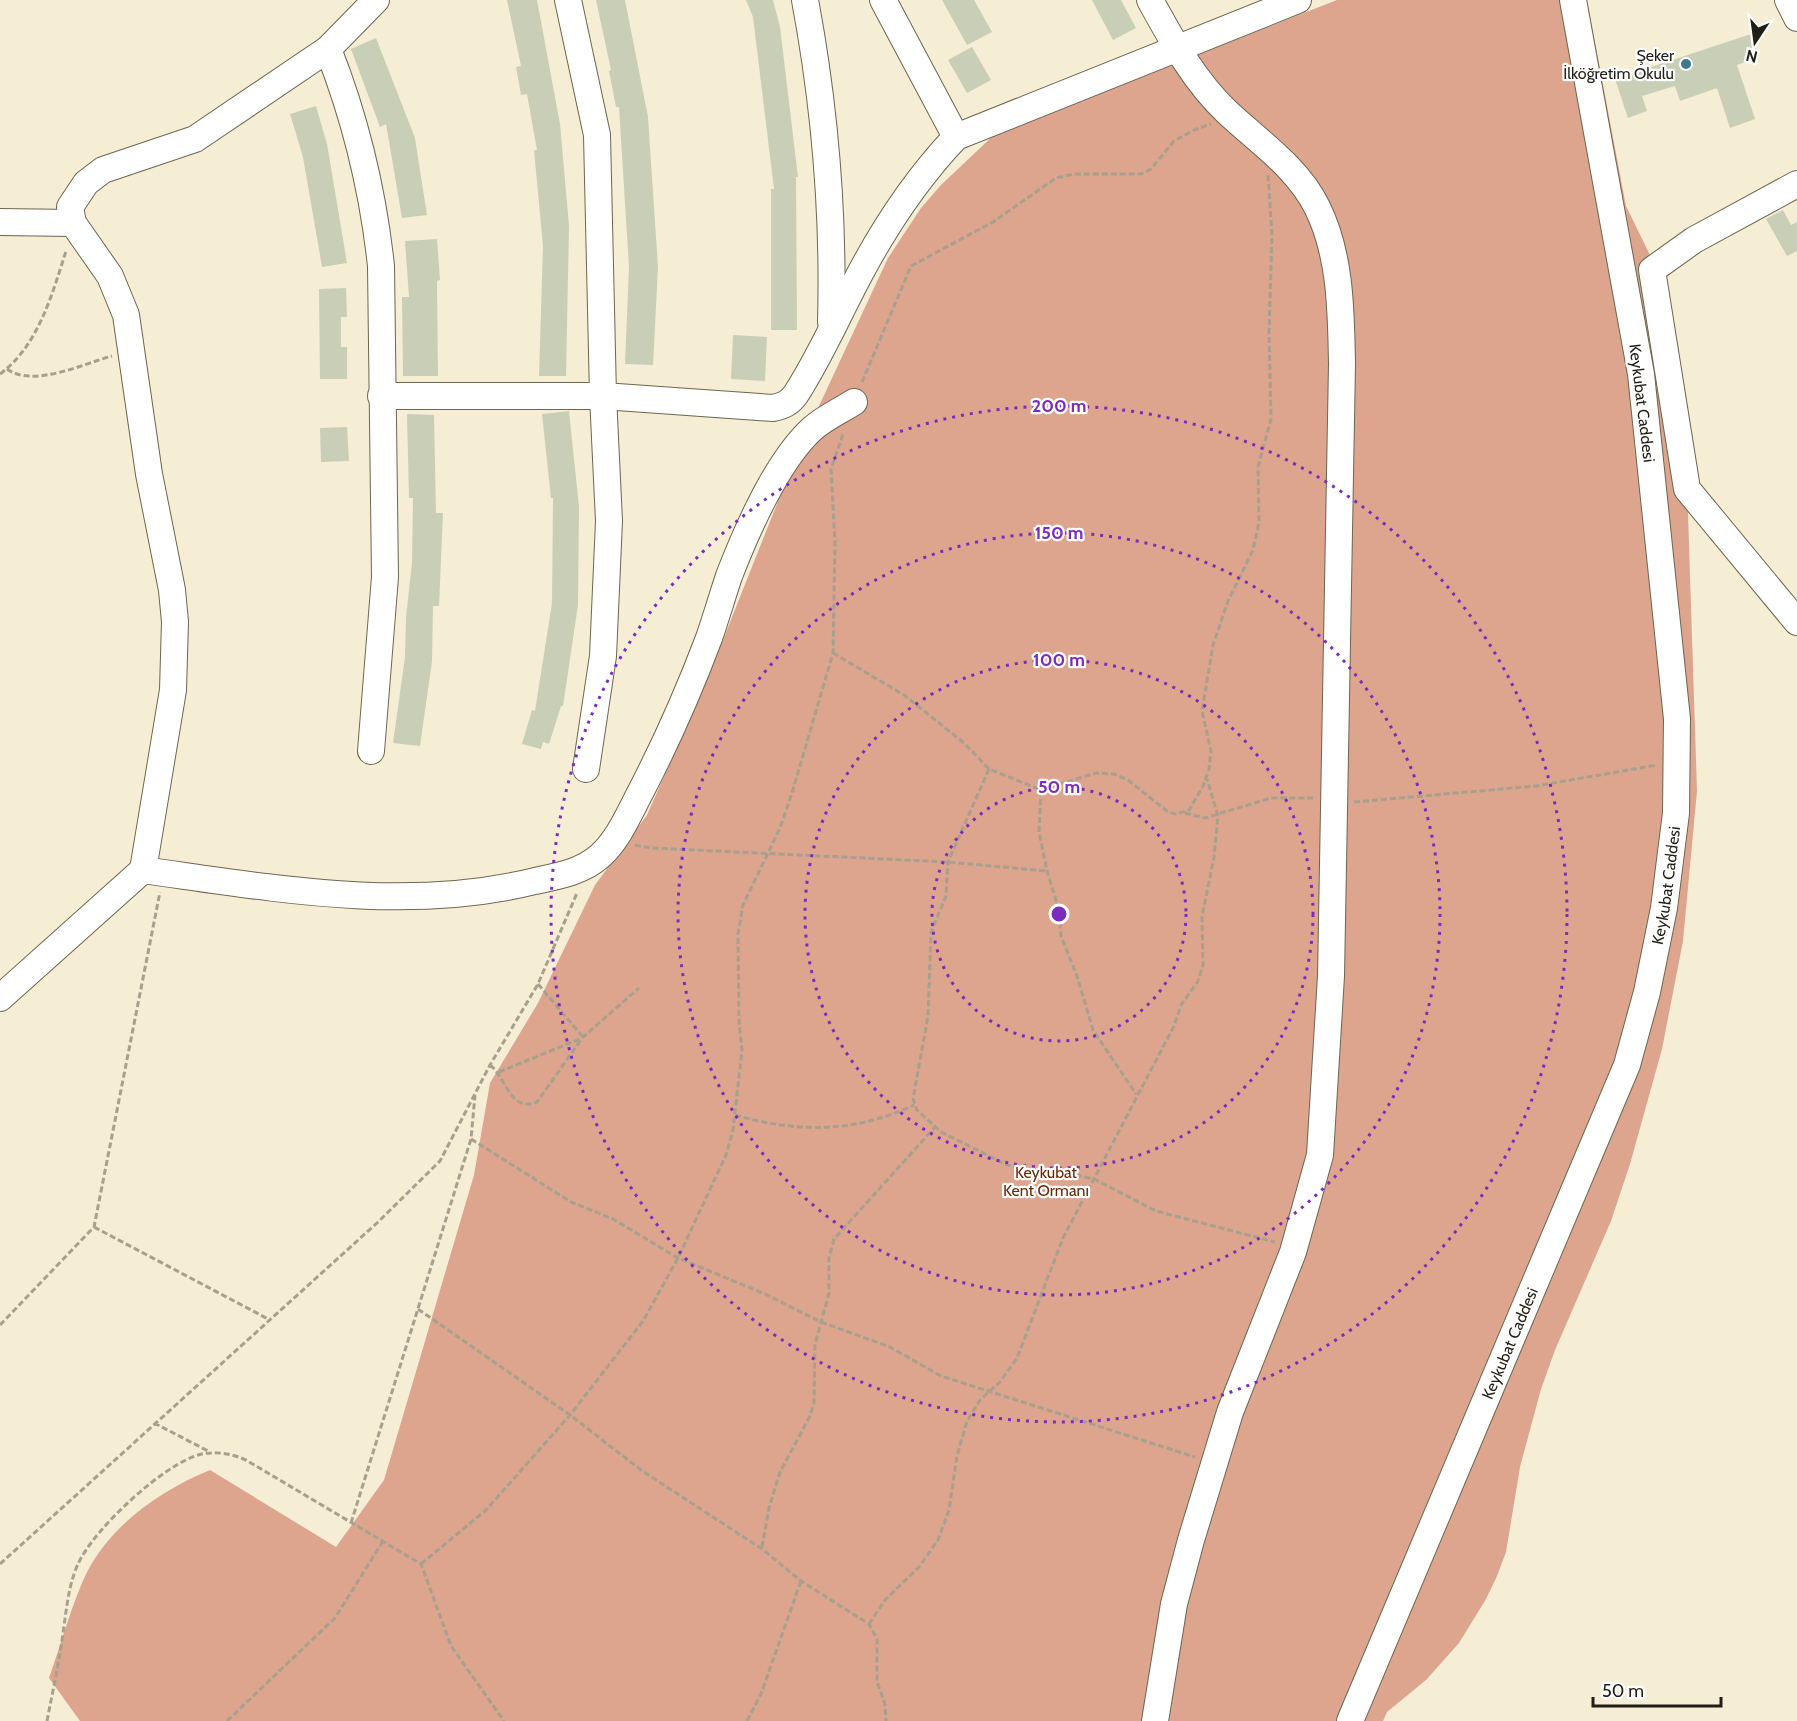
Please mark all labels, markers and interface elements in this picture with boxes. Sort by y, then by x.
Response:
north arrow [1725,12,1785,72]
place label: Şeker İlköğretim Okulu [1563,46,1675,83]
text: N [1744,46,1759,67]
marker: Şeker İlköğretim Okulu [1679,57,1693,71]
street label: Keykubat Caddesi [1625,343,1659,463]
text: 200 m [1032,395,1086,417]
text: 150 m [1035,522,1083,544]
text: 100 m [1033,649,1085,671]
text: 50 m [1038,776,1080,798]
street label: Keykubat Caddesi [1647,825,1684,946]
centre of rings [1049,904,1069,924]
park label: Keykubat Kent Ormanı [1003,1163,1089,1200]
street label: Keykubat Caddesi [1478,1285,1541,1402]
scale bar [1593,1670,1720,1708]
text: 50 m [1602,1680,1644,1702]

